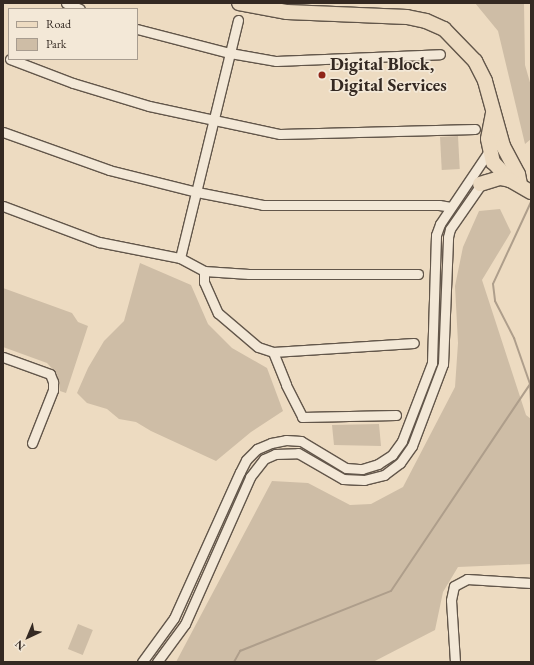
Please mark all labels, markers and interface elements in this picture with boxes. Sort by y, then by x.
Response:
legend [8,8,138,60]
text: Road [46,16,71,32]
text: Park [46,36,66,52]
place label: Digital Block, Digital Services [330,54,447,96]
marker: Digital Block, Digital Services [317,70,327,80]
north arrow [8,617,48,657]
text: N [12,638,28,654]

